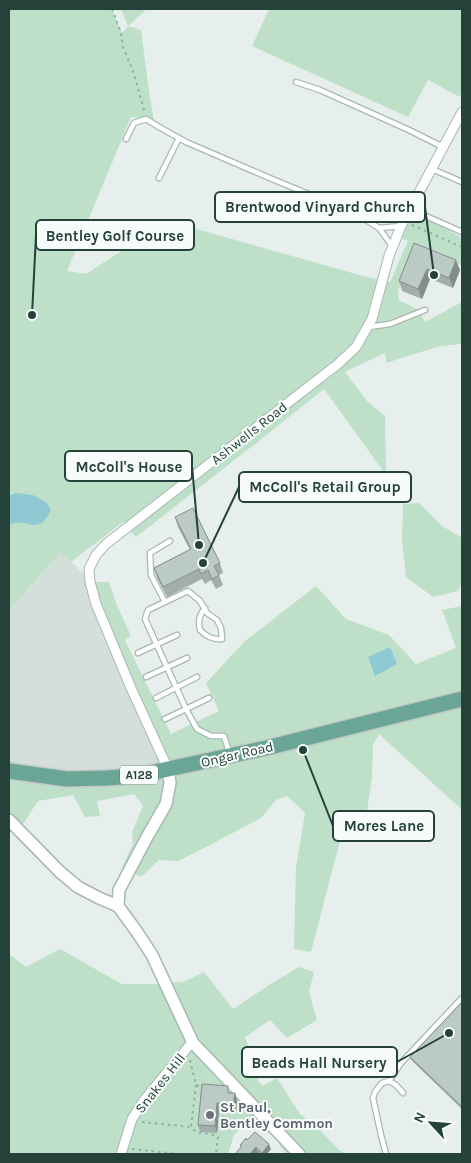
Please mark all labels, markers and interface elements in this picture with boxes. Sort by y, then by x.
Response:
callout: Brentwood Vinyard Church [215,192,425,222]
text: Brentwood Vinyard Church [225,198,415,216]
callout: Bentley Golf Course [36,220,194,250]
text: Bentley Golf Course [46,227,184,245]
street label: Ashwells Road [208,398,291,468]
callout: McColl's House [65,451,192,481]
text: McColl's House [76,458,183,476]
callout: McColl's Retail Group [239,472,411,502]
text: McColl's Retail Group [249,478,401,496]
street label: Ongar Road [199,738,275,771]
road number: A128 [120,766,158,784]
callout: Mores Lane [333,811,434,841]
text: Mores Lane [344,817,424,835]
callout: Beads Hall Nursery [242,1047,397,1077]
street label: Snakes Hill [132,1050,189,1117]
text: Beads Hall Nursery [252,1054,387,1072]
north arrow [406,1098,456,1148]
place label: St Paul, Bentley Common [220,1099,333,1132]
marker: St Paul, Bentley Common [204,1109,216,1121]
text: N [410,1109,430,1126]

